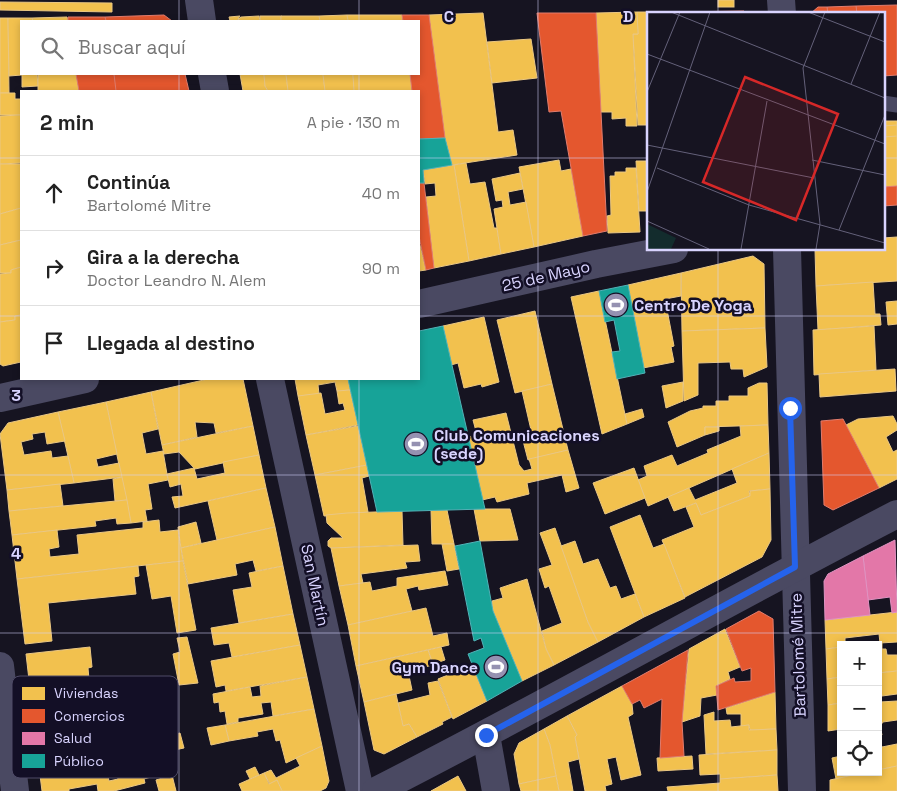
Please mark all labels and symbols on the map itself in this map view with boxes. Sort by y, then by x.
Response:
text: C [444,6,454,27]
text: D [623,6,633,27]
inset map [647,12,884,250]
street label: 25 de Mayo [500,256,592,296]
sports icon: Centro De Yoga [603,292,629,318]
place label: Centro De Yoga [634,295,752,316]
text: 3 [11,385,21,406]
route start [779,397,802,420]
place label: Club Comunicaciones (sede) [434,425,600,464]
sports icon: Club Comunicaciones (sede) [403,431,429,457]
street label: San Martín [296,542,334,628]
text: 4 [11,543,21,564]
street label: Bartolomé Mitre [785,593,811,717]
sports icon: Gym Dance [483,654,509,680]
place label: Gym Dance [391,657,478,678]
legend [12,676,178,778]
text: Viviendas [54,684,118,702]
text: Comercios [54,707,125,725]
route end [475,724,498,747]
text: Salud [54,729,92,747]
text: Público [54,752,104,770]

